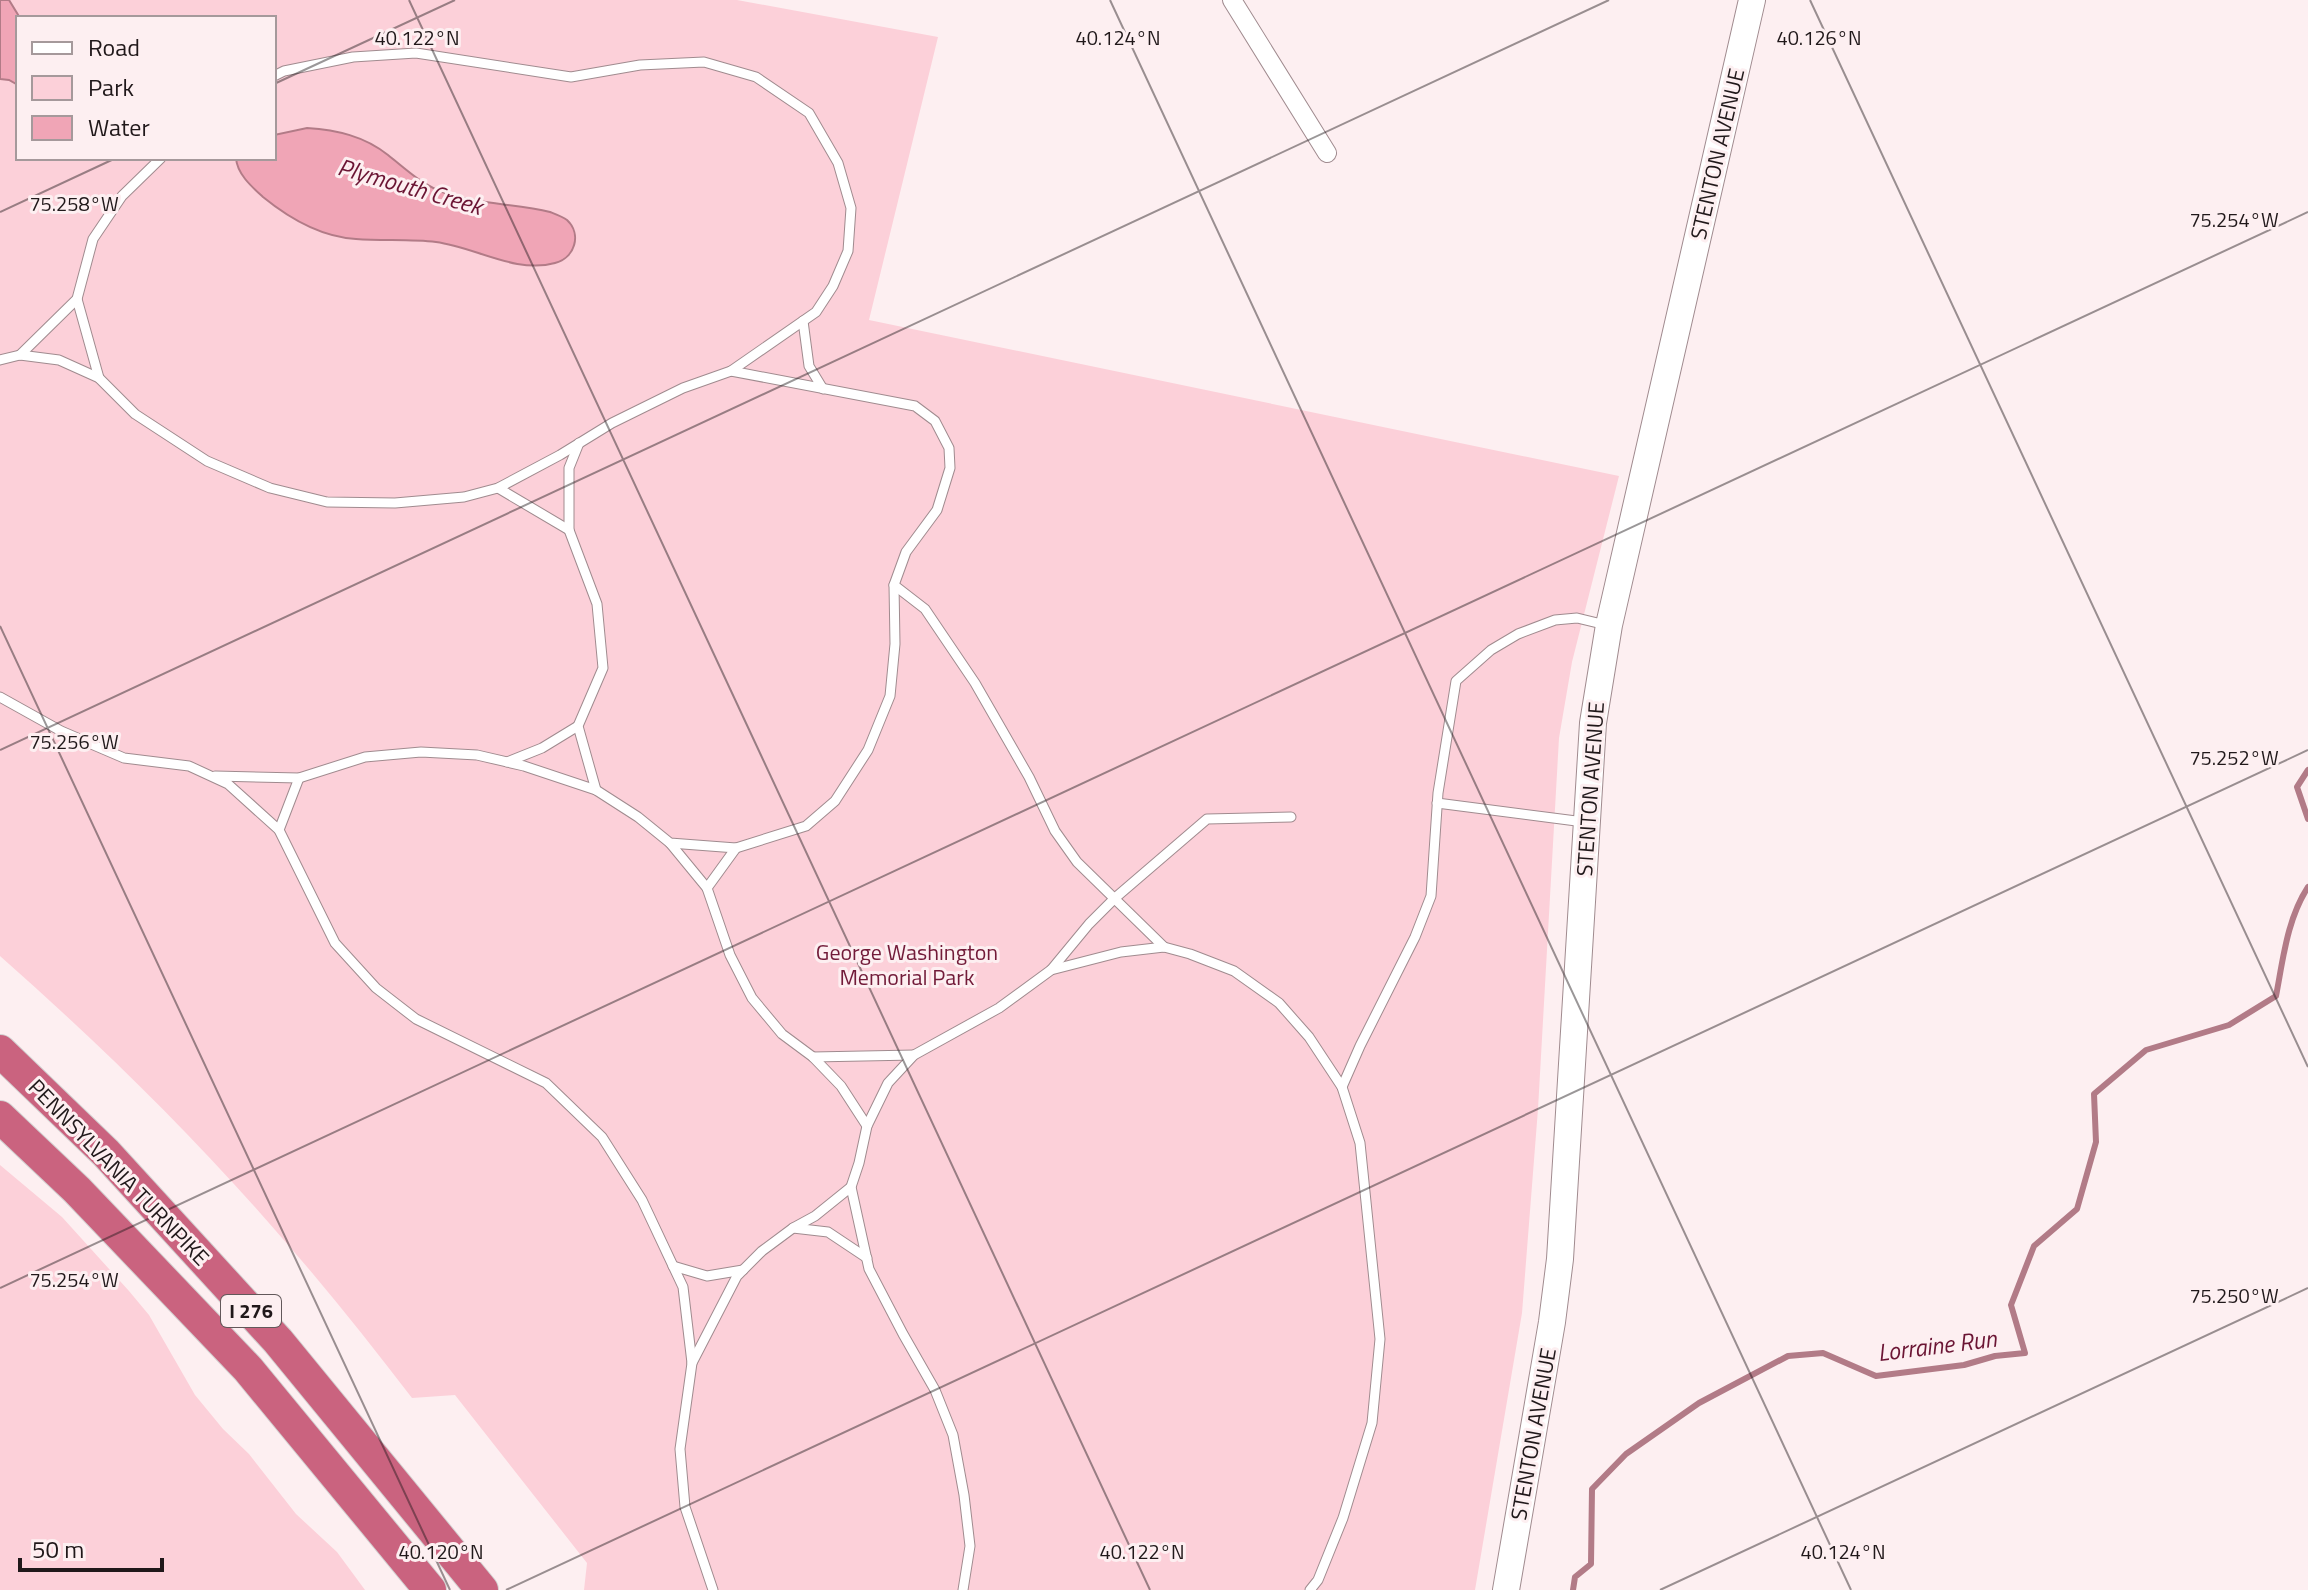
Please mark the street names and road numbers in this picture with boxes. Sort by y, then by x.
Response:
street label: STENTON AVENUE [1681,65,1753,243]
street label: STENTON AVENUE [1567,701,1613,877]
street label: PENNSYLVANIA TURNPIKE [20,1071,218,1273]
road number: I 276 [221,1295,281,1327]
street label: STENTON AVENUE [1501,1345,1565,1523]

